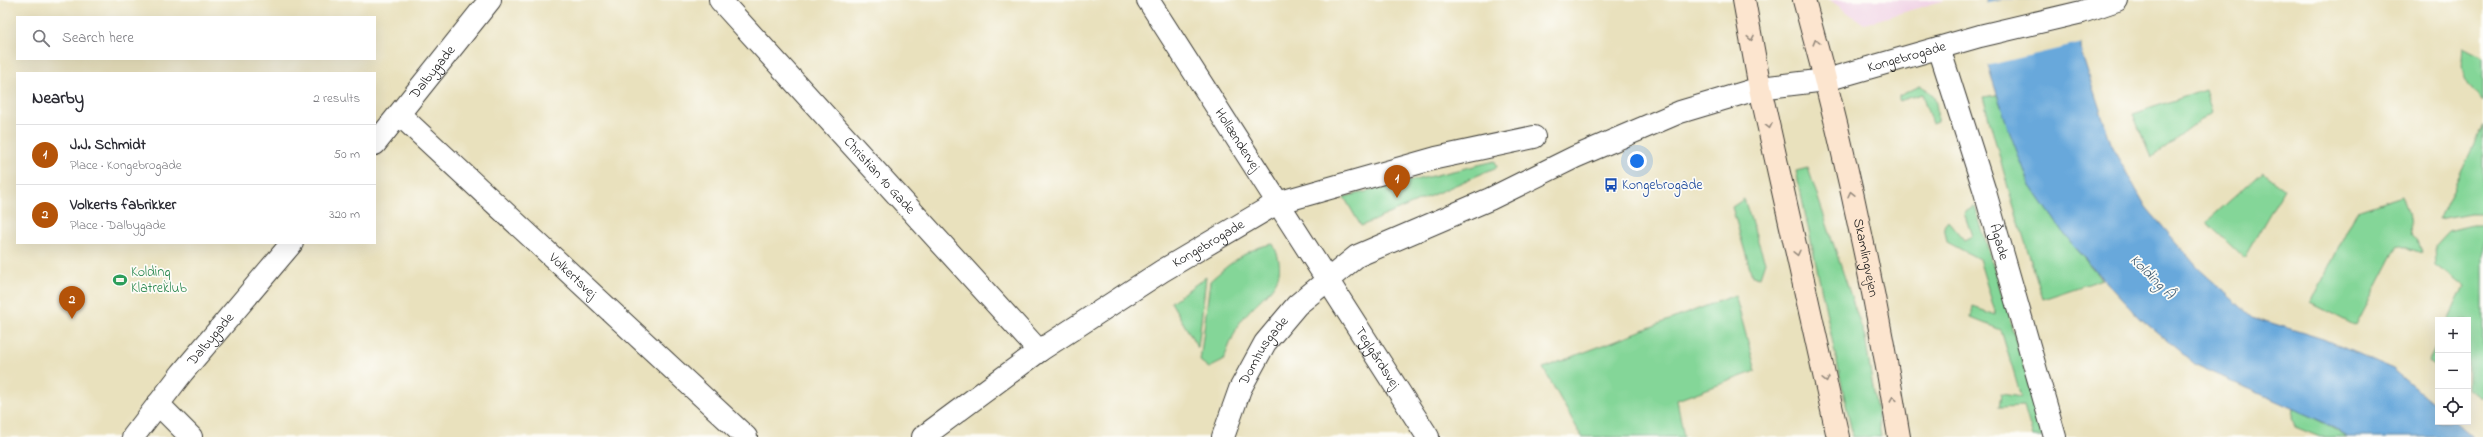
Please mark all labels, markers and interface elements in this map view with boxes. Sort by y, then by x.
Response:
search box [16,16,376,60]
icon: search [30,27,52,49]
text: Search here [62,27,134,49]
one-way arrow [1746,35,1755,42]
street label: Kongebrogade [1865,36,1949,78]
one-way arrow [1812,39,1820,45]
street label: Dalbygade [404,40,461,104]
text: Nearby [32,86,84,111]
text: 2 results [313,89,360,108]
street label: Hollændervej [1209,104,1266,177]
one-way arrow [1764,123,1772,130]
street label: Christian 10 Gade [839,132,921,219]
text: J.J. Schmidt [70,134,146,156]
text: 1 [43,145,47,164]
text: 50 m [334,145,360,164]
your location [1627,151,1647,171]
text: Place · Kongebrogade [70,156,182,175]
pin: 1 [1384,165,1410,198]
place label: Kongebrogade [1622,175,1703,197]
bus stop icon: Kongebrogade [1603,177,1619,193]
one-way arrow [1848,191,1856,197]
text: Volkerts fabrikker [70,194,176,216]
text: 2 [42,205,48,224]
text: 320 m [329,205,360,224]
street label: Kongebrogade [1168,214,1249,273]
text: Place · Dalbygade [70,216,166,235]
street label: Skamlingvejen [1847,216,1884,299]
street label: Ågade [1984,221,2015,263]
street label: Volkertsvej [543,247,603,304]
one-way arrow [1792,250,1800,256]
water label: Kolding Å [2124,250,2180,306]
place label: Kolding Klatreklub [131,262,187,299]
sports icon: Kolding Klatreklub [112,272,128,288]
pin: 2 [59,286,85,319]
street label: Dalbygade [182,308,240,371]
street label: Domhusgade [1233,311,1294,390]
map controls [2435,317,2471,425]
button: + [2435,317,2471,353]
street label: Teglgårdsvej [1349,322,1406,394]
button: − [2435,353,2471,389]
one-way arrow [1821,377,1829,383]
button: locate [2435,389,2471,425]
one-way arrow [1889,395,1898,402]

